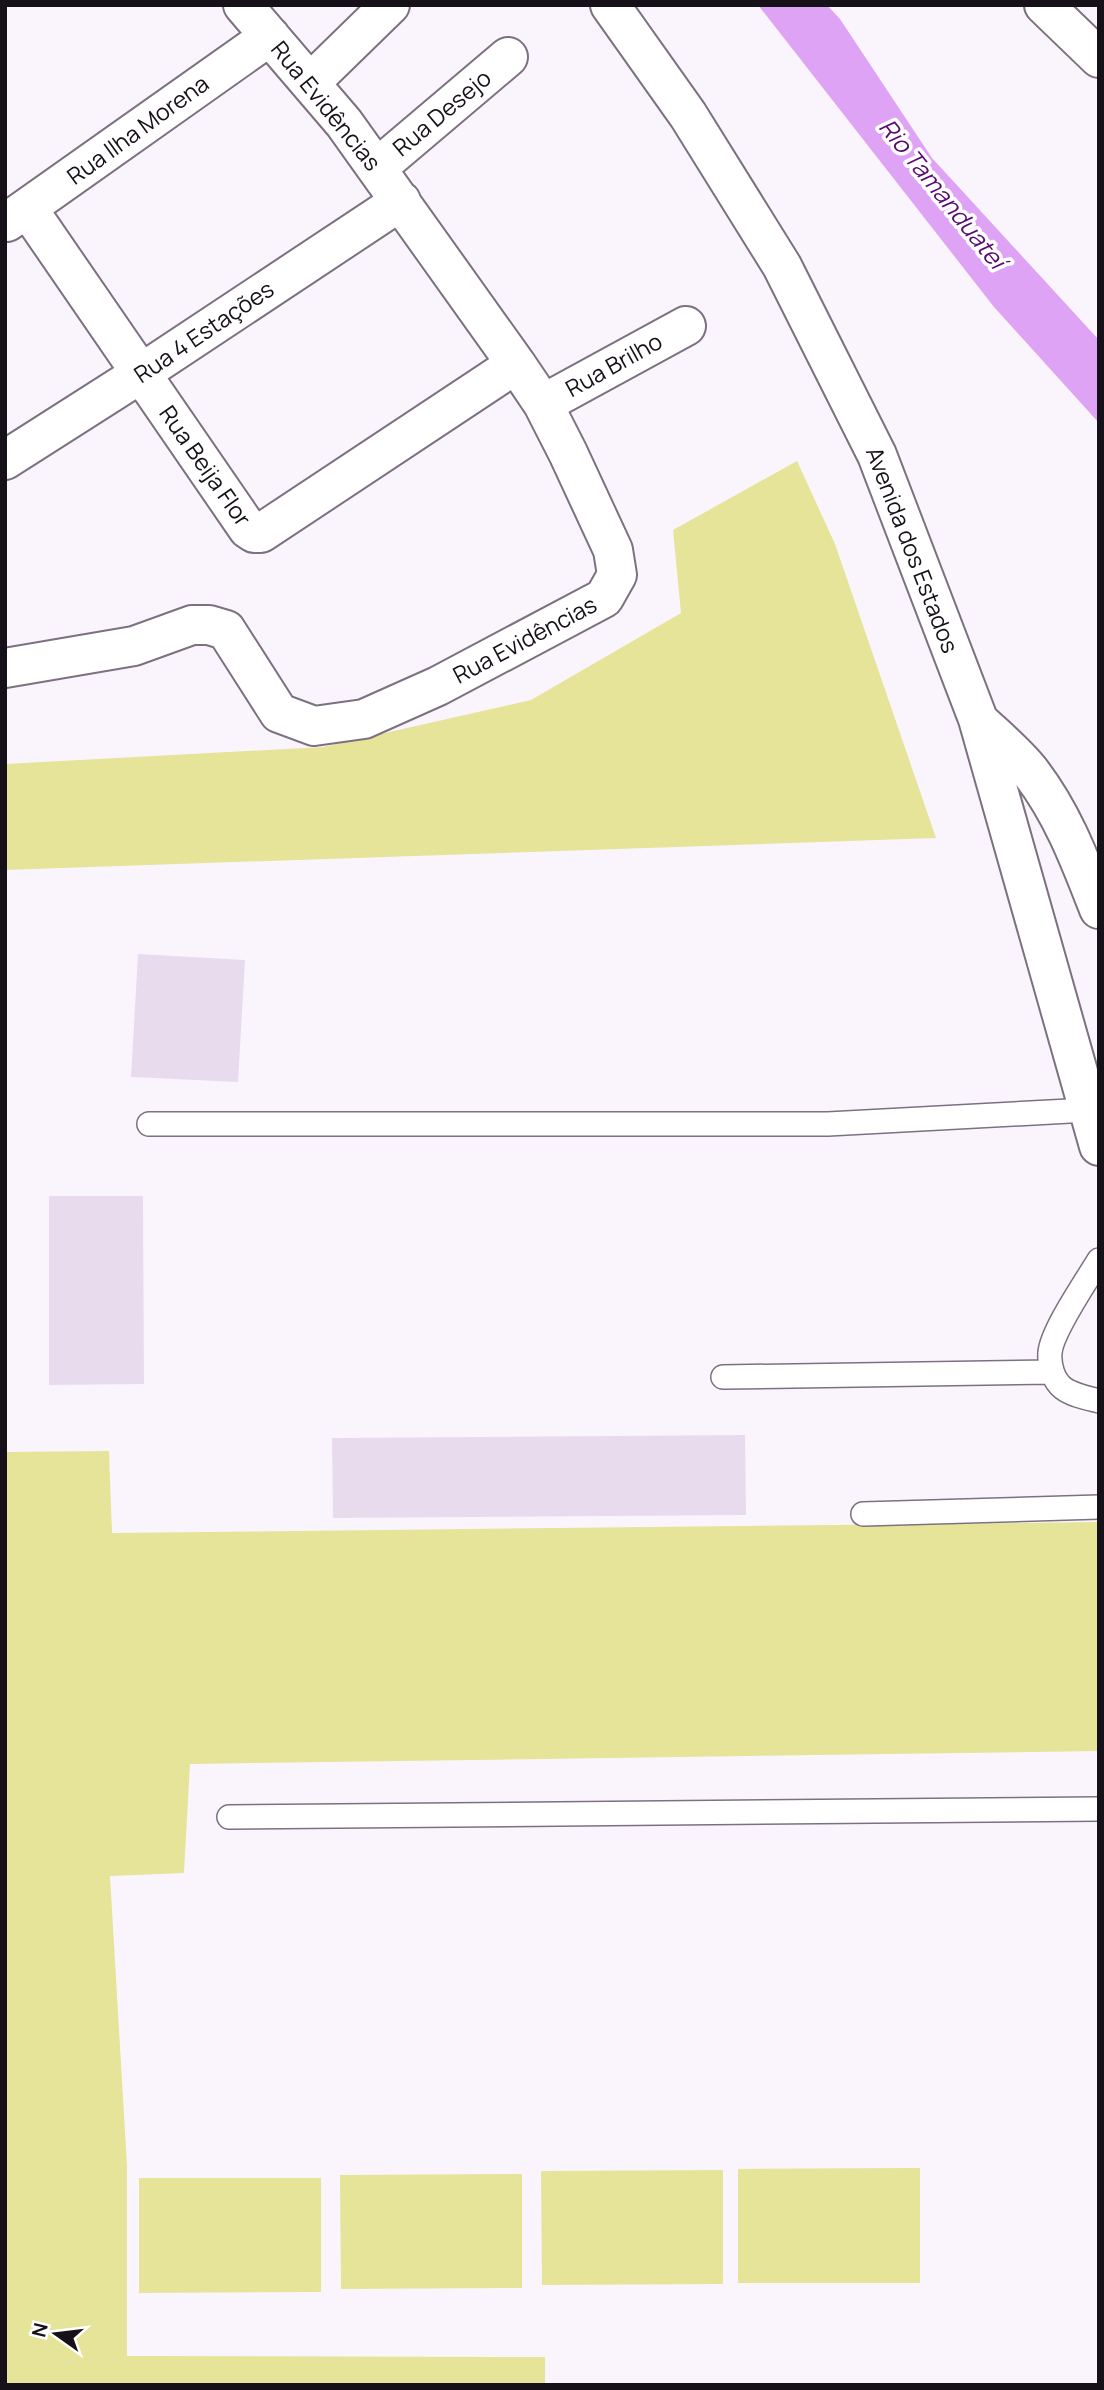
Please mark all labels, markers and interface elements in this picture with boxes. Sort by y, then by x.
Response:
street label: Rua Evidências [264,34,389,177]
street label: Rua Desejo [385,62,497,163]
street label: Rua Ilha Morena [60,67,215,191]
water label: Rio Tamanduateí [872,111,1017,278]
street label: Rua 4 Estações [127,273,280,390]
street label: Rua Brilho [559,324,668,404]
street label: Rua Beija Flor [152,399,259,532]
street label: Avenida dos Estados [859,442,967,657]
street label: Rua Evidências [447,588,602,690]
north arrow [21,2299,91,2369]
text: N [25,2320,54,2340]

